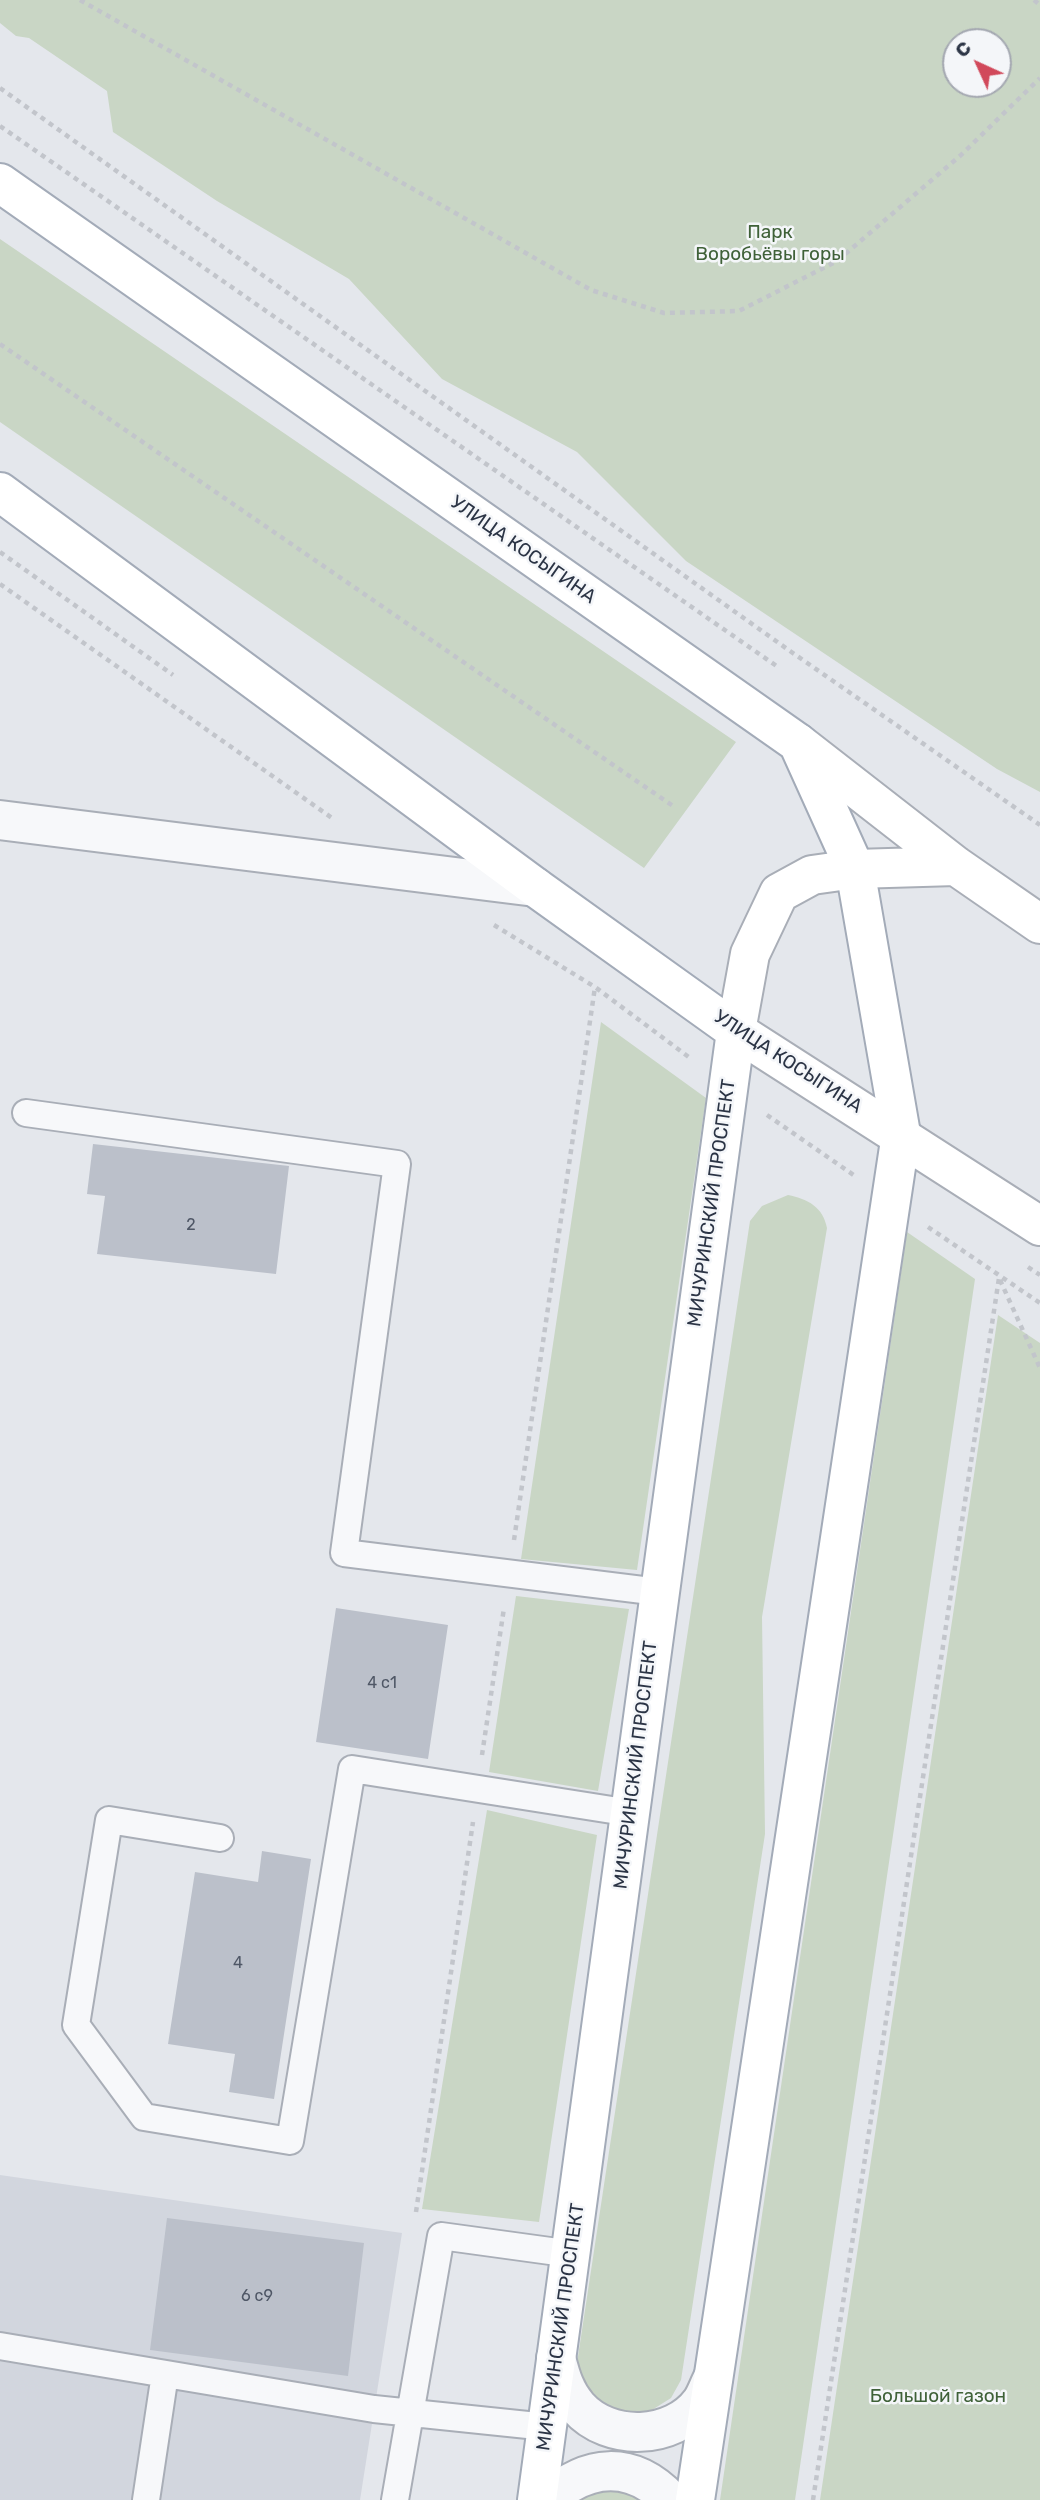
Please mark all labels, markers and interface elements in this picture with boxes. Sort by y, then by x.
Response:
north arrow [942,28,1012,98]
text: С [950,36,976,62]
park label: Парк Воробьёвы горы [695,222,845,266]
street label: УЛИЦА КОСЫГИНА [446,491,600,609]
street label: УЛИЦА КОСЫГИНА [710,1005,866,1119]
street label: МИЧУРИНСКИЙ ПРОСПЕКТ [683,1078,741,1328]
house number: 2 [186,1215,196,1235]
street label: МИЧУРИНСКИЙ ПРОСПЕКТ [609,1640,663,1890]
house number: 4 с1 [367,1673,397,1693]
house number: 4 [233,1953,243,1973]
street label: МИЧУРИНСКИЙ ПРОСПЕКТ [532,2202,590,2452]
house number: 6 с9 [241,2286,273,2306]
park label: Большой газон [870,2386,1006,2408]

